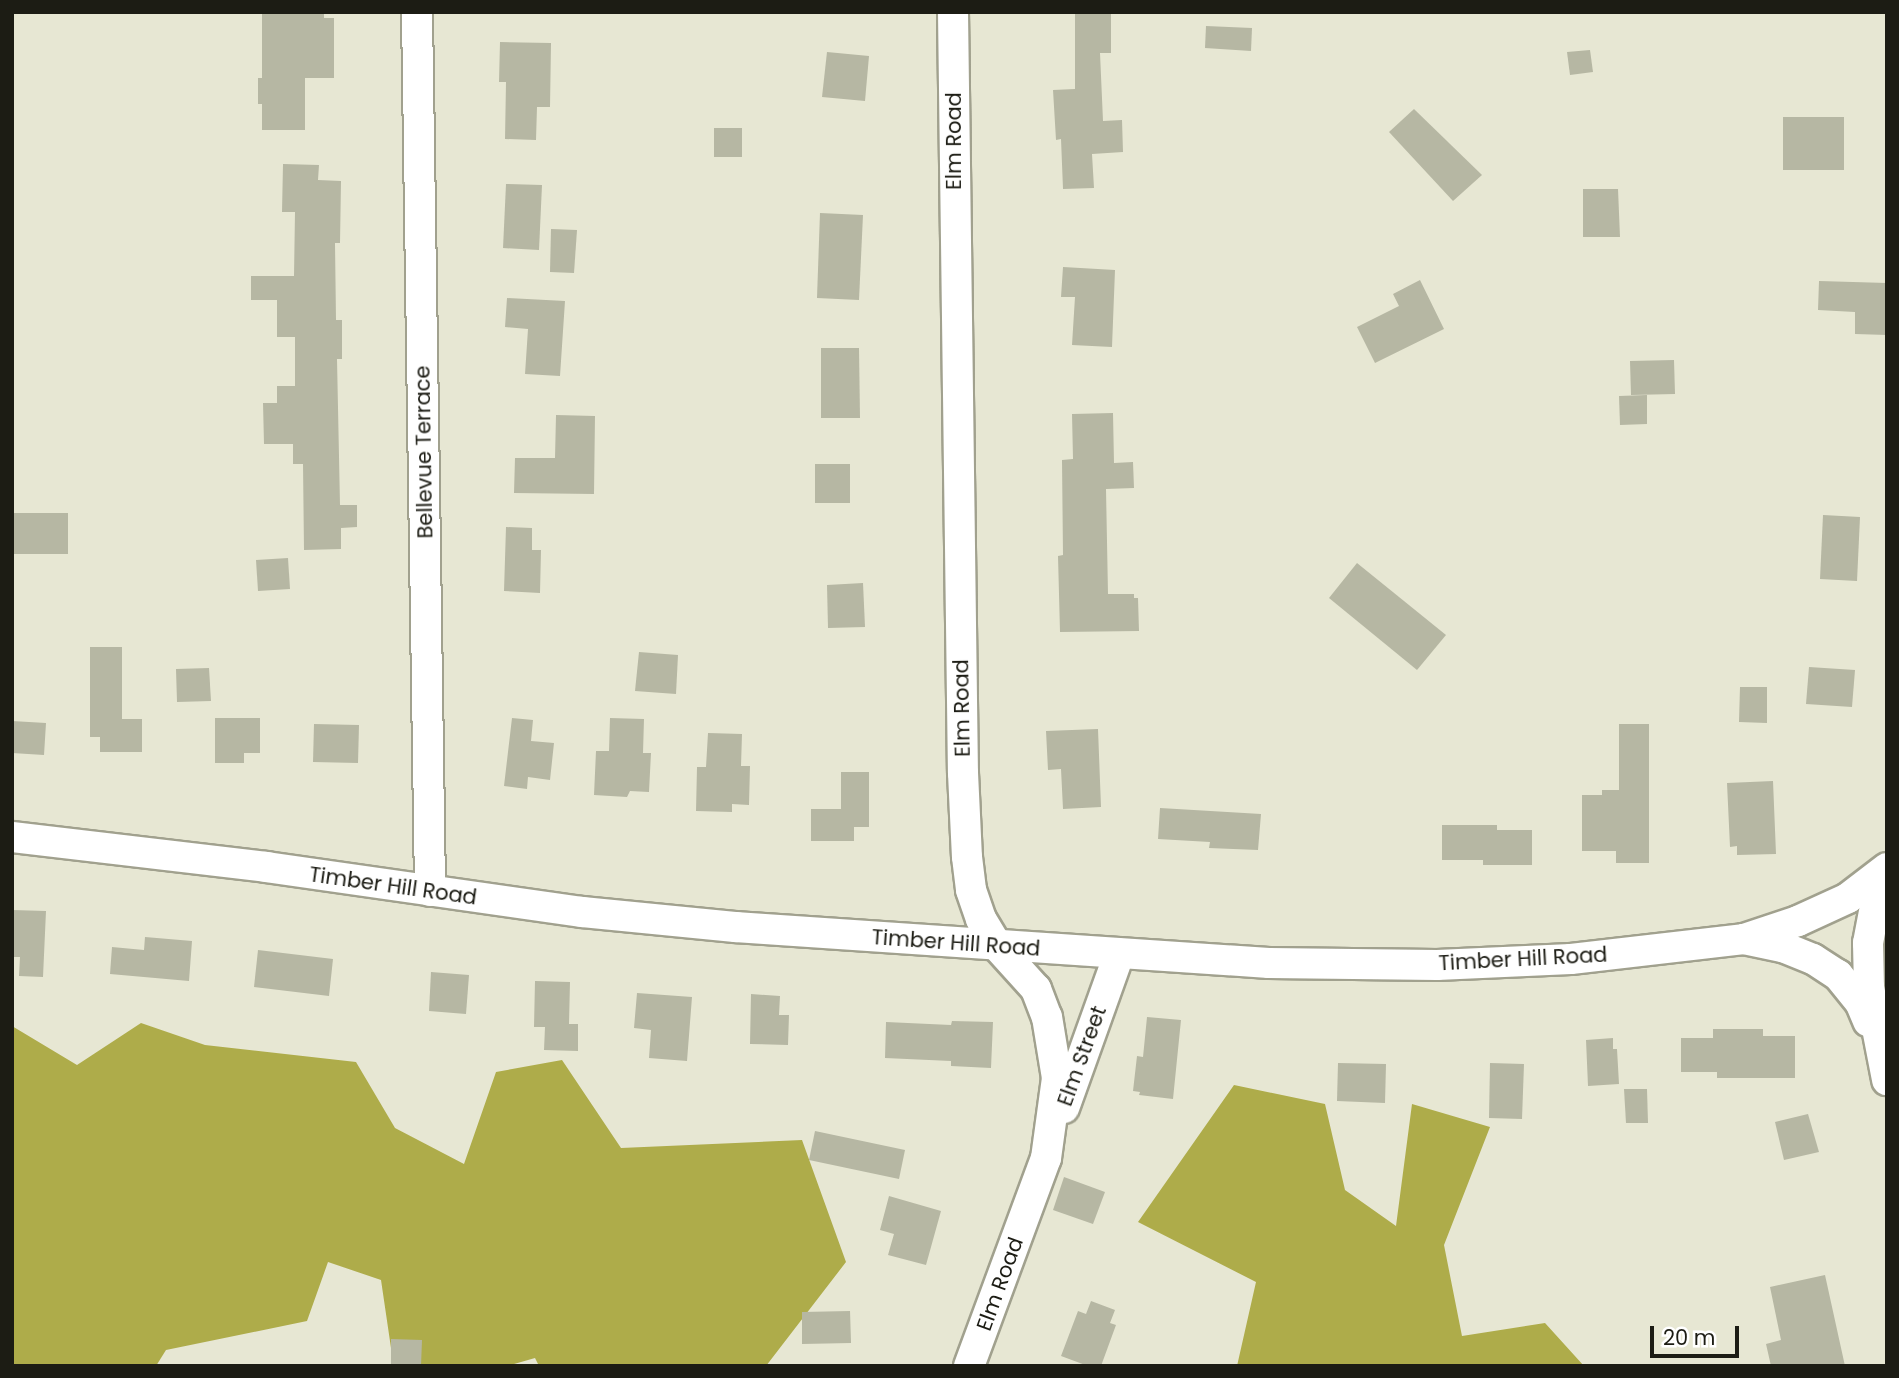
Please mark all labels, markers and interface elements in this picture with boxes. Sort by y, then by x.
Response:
street label: Elm Road [941,92,967,190]
street label: Bellevue Terrace [410,365,438,539]
street label: Elm Road [949,659,975,757]
street label: Timber Hill Road [308,862,478,910]
street label: Timber Hill Road [871,925,1041,961]
street label: Timber Hill Road [1438,942,1608,976]
street label: Elm Street [1052,1003,1112,1109]
street label: Elm Road [971,1234,1029,1334]
scale bar [1654,1312,1743,1356]
text: 20 m [1663,1323,1716,1352]

